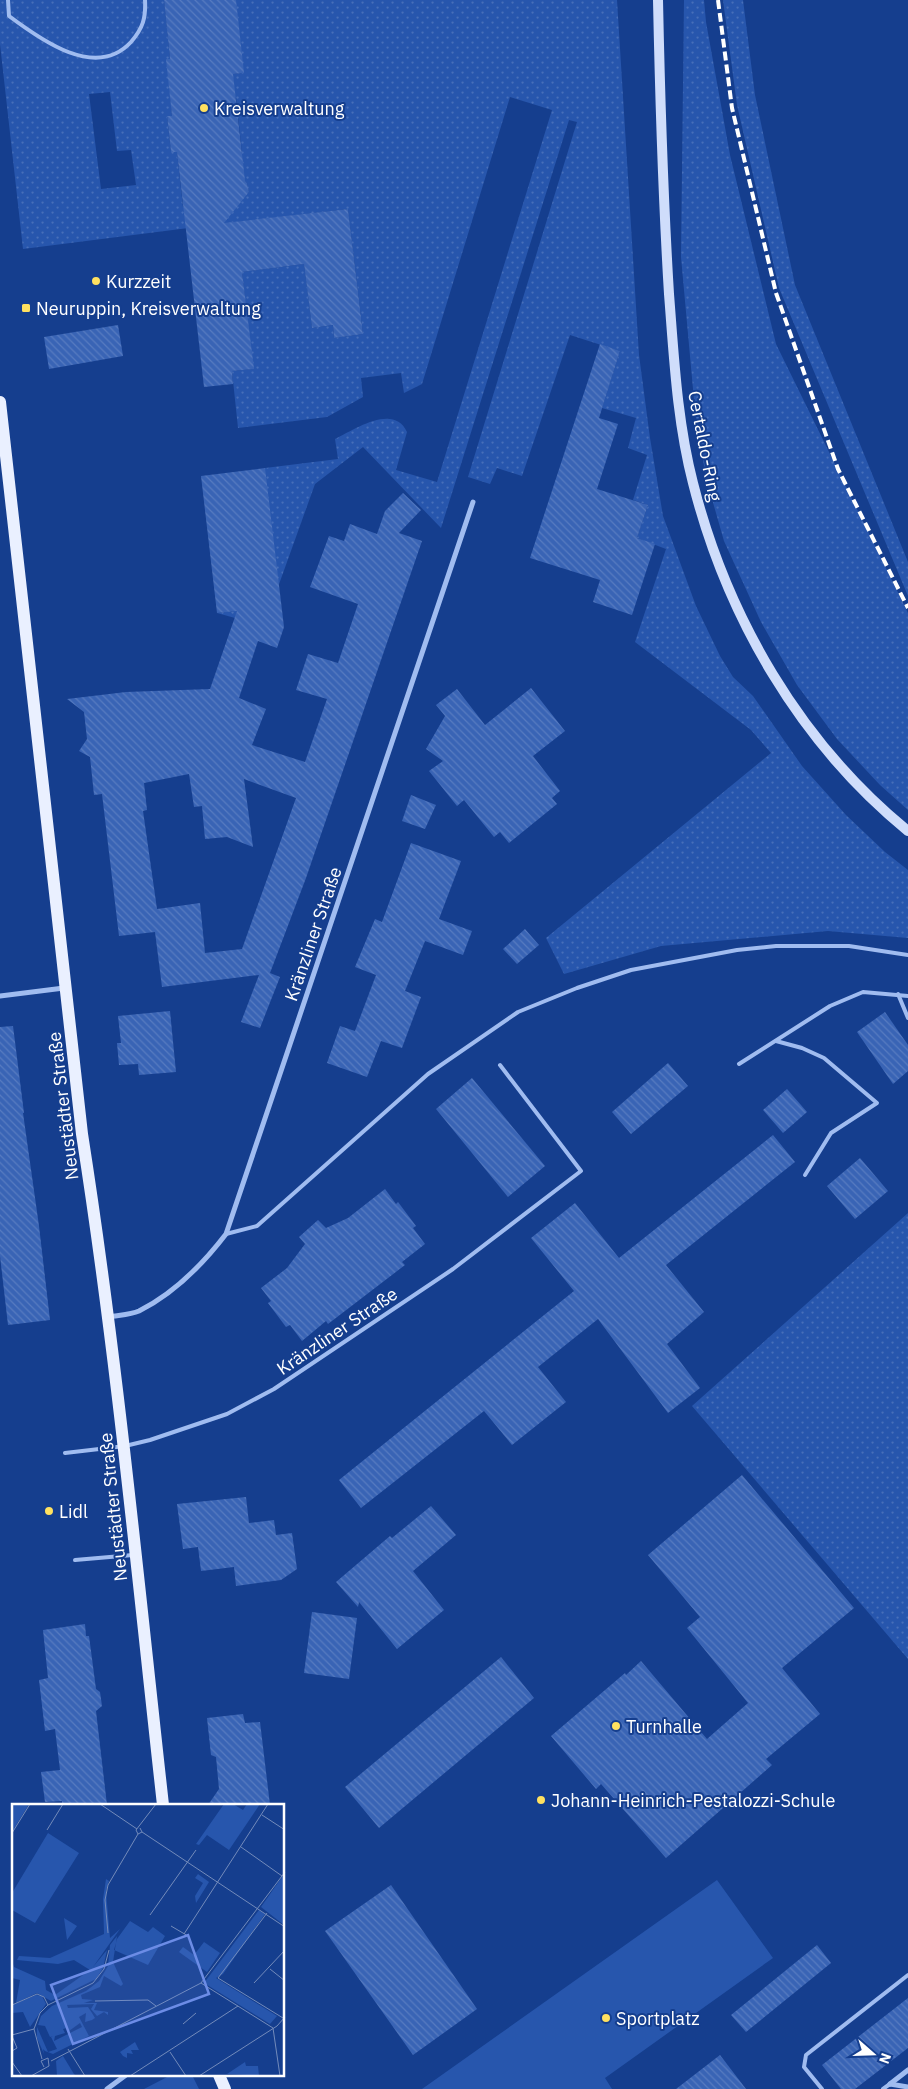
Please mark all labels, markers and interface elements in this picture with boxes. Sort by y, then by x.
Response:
place label: Kreisverwaltung [214,97,345,120]
marker: Kreisverwaltung [198,102,210,114]
place label: Kurzzeit [106,270,171,293]
marker: Kurzzeit [90,275,102,287]
place label: Neuruppin, Kreisverwaltung [36,297,261,320]
marker: Neuruppin, Kreisverwaltung [20,302,32,314]
street label: Certaldo-Ring [683,389,727,504]
street label: Kränzliner Straße [279,864,347,1004]
street label: Neustädter Straße [42,1030,84,1181]
street label: Kränzliner Straße [272,1282,402,1380]
street label: Neustädter Straße [94,1432,132,1582]
place label: Lidl [59,1500,88,1523]
marker: Lidl [43,1505,55,1517]
place label: Turnhalle [626,1715,702,1738]
marker: Turnhalle [610,1720,622,1732]
place label: Johann-Heinrich-Pestalozzi-Schule [551,1789,835,1812]
marker: Johann-Heinrich-Pestalozzi-Schule [535,1794,547,1806]
inset map [12,1804,285,2076]
place label: Sportplatz [616,2007,700,2030]
marker: Sportplatz [600,2012,612,2024]
north arrow [848,2029,898,2079]
text: N [875,2051,895,2066]

